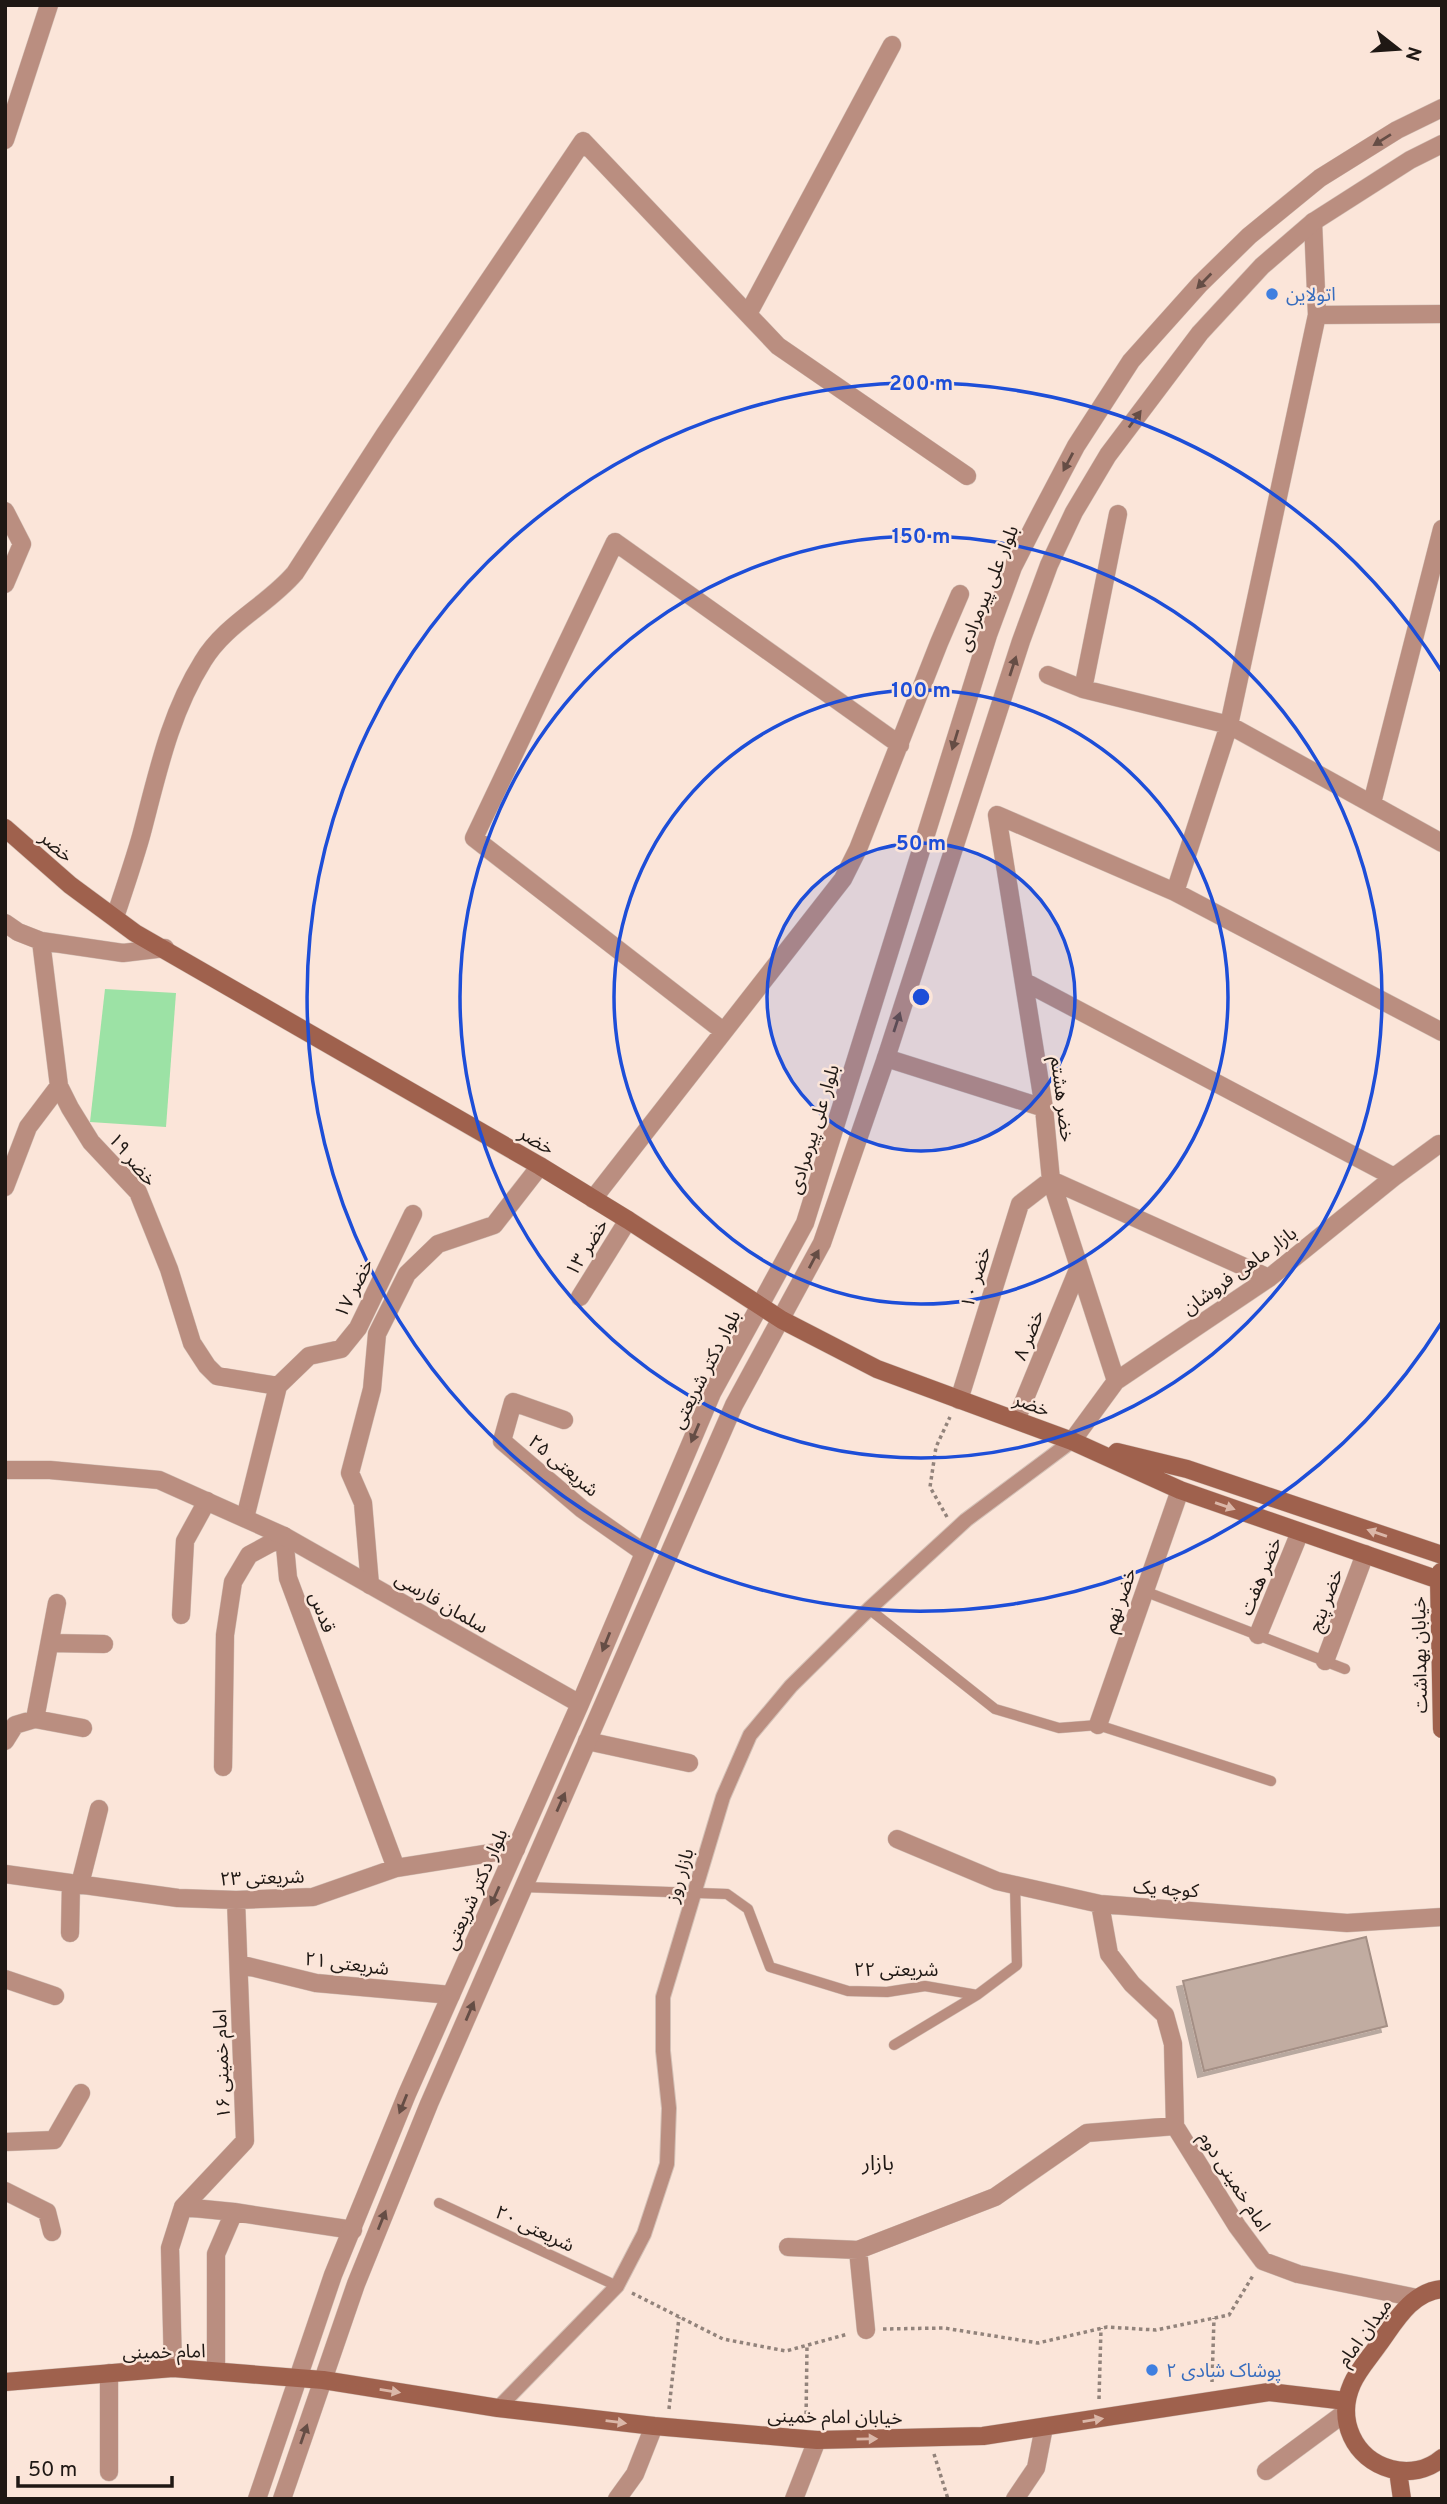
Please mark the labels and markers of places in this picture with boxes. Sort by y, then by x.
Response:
place label: اتولاین [1286,284,1336,308]
marker: اتولاین [1264,286,1280,302]
centre of rings [909,985,933,1009]
place label: پوشاک شادی ۲ [1166,2360,1281,2384]
marker: پوشاک شادی ۲ [1144,2362,1160,2378]

